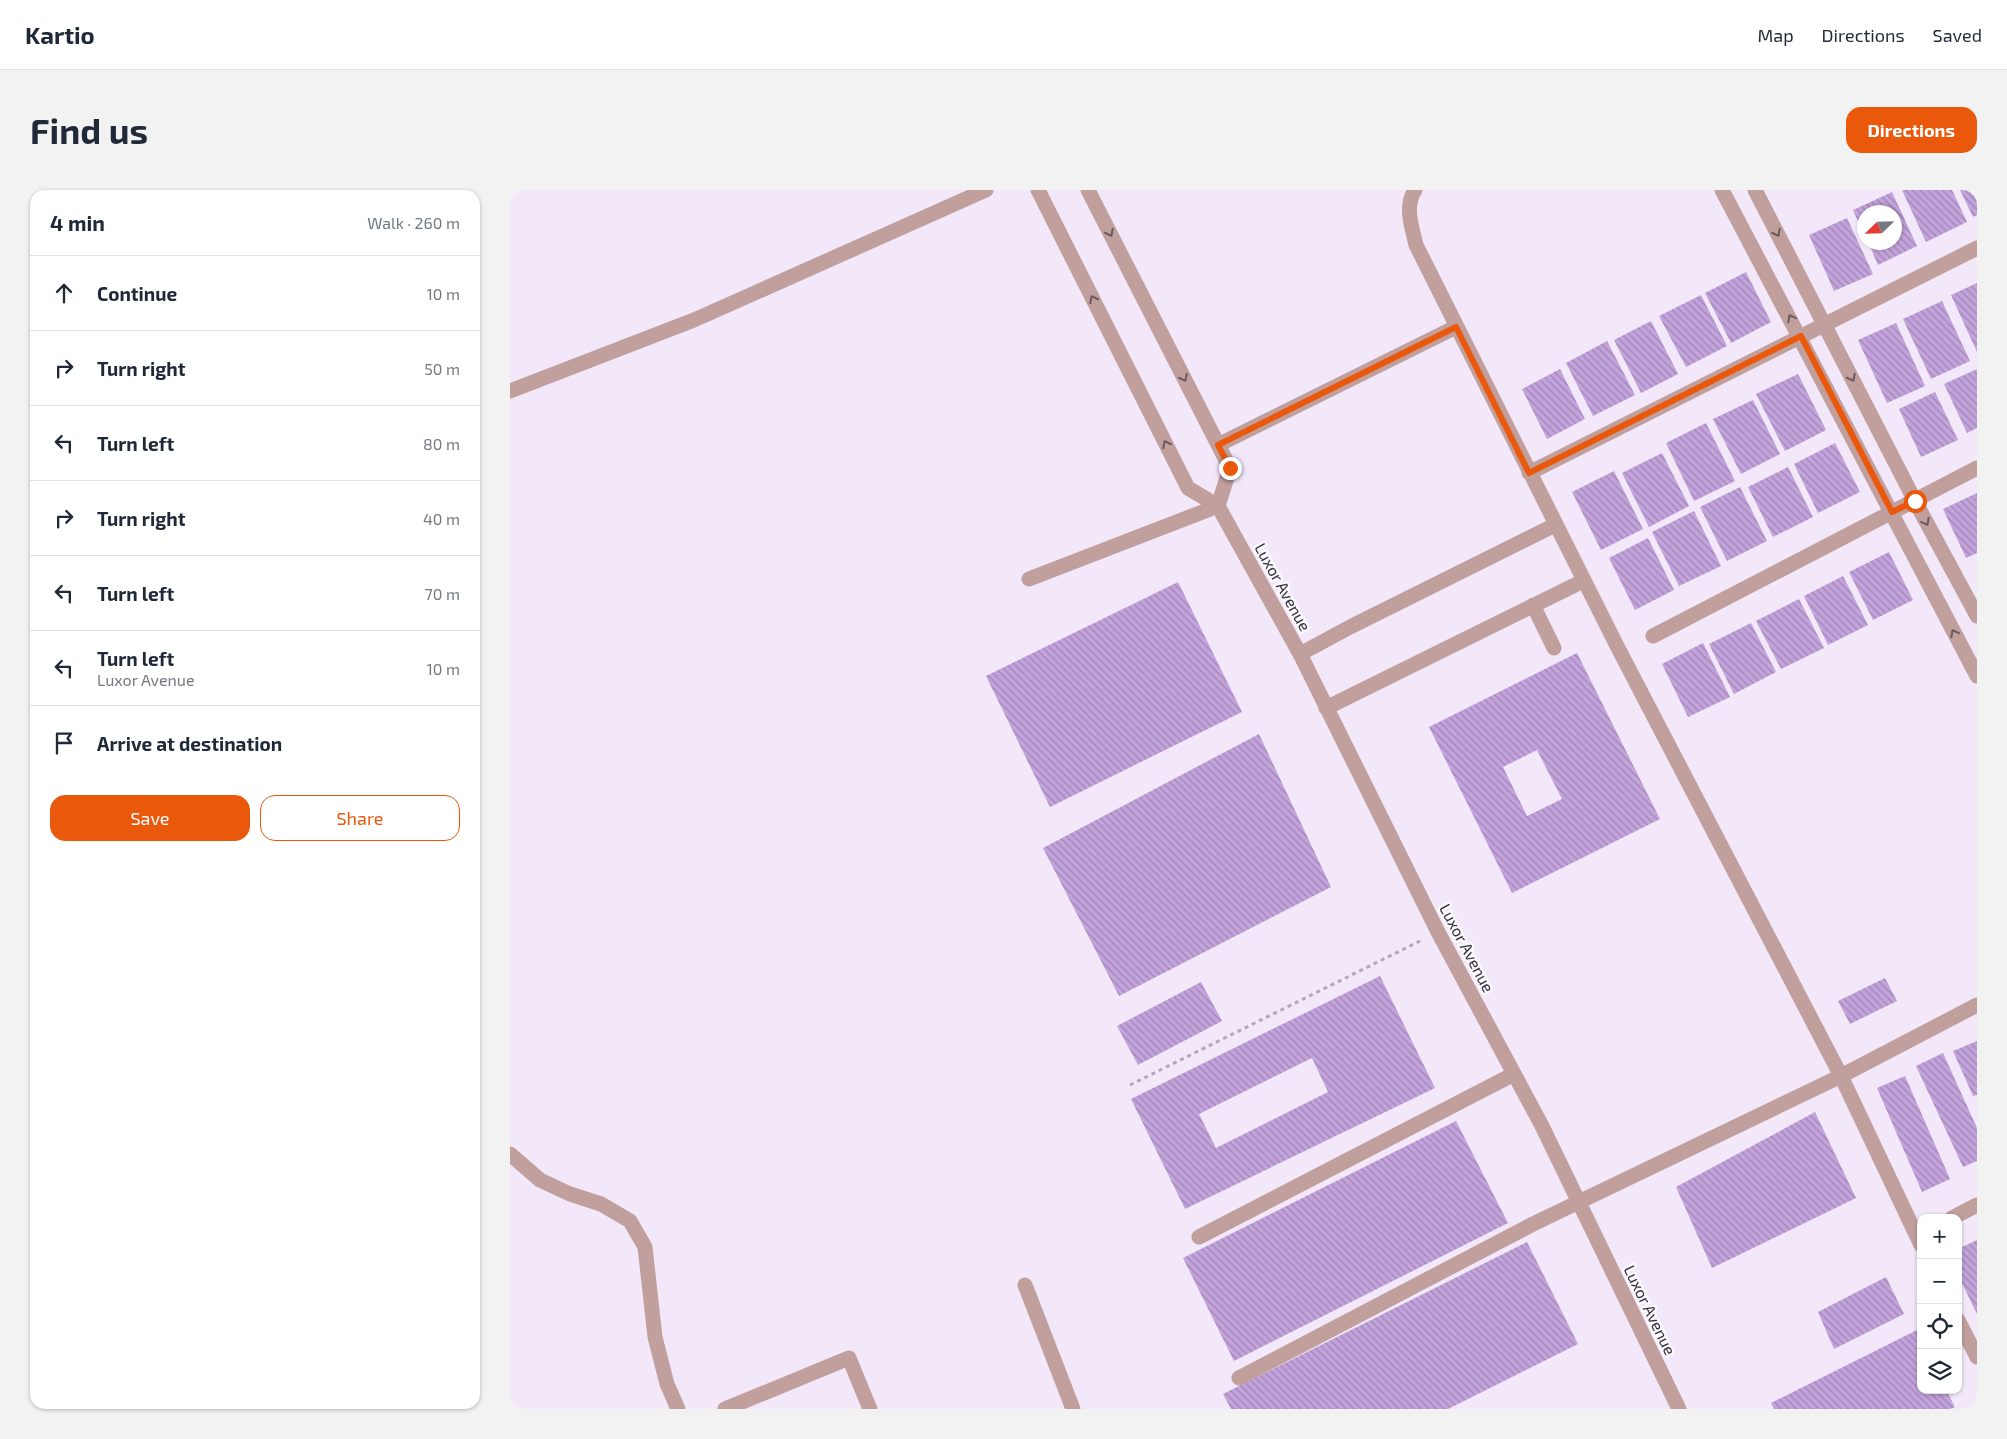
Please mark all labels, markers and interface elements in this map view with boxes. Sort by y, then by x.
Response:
text: Kartio [25,20,95,49]
text: Map [1757,24,1794,46]
text: Directions [1822,24,1905,46]
text: Saved [1933,24,1982,46]
button: Directions [1846,107,1977,153]
text: Find us [30,109,148,151]
north arrow [1857,205,1902,250]
text: 4 min [50,210,105,235]
text: Walk · 260 m [367,213,460,232]
one-way arrow [1104,228,1114,237]
one-way arrow [1771,228,1781,237]
icon: ahead [50,279,78,307]
text: Continue [97,282,177,305]
text: 10 m [426,284,460,303]
one-way arrow [1089,295,1099,304]
one-way arrow [1787,314,1797,323]
icon: right [50,354,78,382]
text: Turn right [97,357,185,380]
text: 50 m [424,359,460,378]
one-way arrow [1846,372,1856,381]
one-way arrow [1178,373,1188,382]
icon: left [50,429,78,457]
text: Turn left [97,432,174,455]
text: 80 m [423,434,460,453]
one-way arrow [1162,441,1172,450]
route end [1219,457,1242,480]
route start [1904,490,1927,513]
icon: right [50,504,78,532]
text: Turn right [97,507,185,530]
text: 40 m [423,509,460,528]
one-way arrow [1920,517,1930,526]
street label: Luxor Avenue [1251,539,1315,634]
icon: left [50,579,78,607]
text: Turn left [97,582,174,605]
text: 70 m [425,584,460,603]
one-way arrow [1951,629,1961,638]
text: Turn left [97,647,174,670]
icon: left [50,654,78,682]
text: 10 m [426,659,460,678]
text: Luxor Avenue [97,670,195,689]
icon: arrive [50,729,78,757]
text: Arrive at destination [97,732,282,755]
button: Save [50,795,250,841]
button: Share [260,795,460,841]
street label: Luxor Avenue [1436,900,1499,995]
map controls [1917,1214,1962,1394]
button: + [1917,1214,1962,1259]
button: − [1917,1259,1962,1304]
street label: Luxor Avenue [1621,1262,1680,1358]
button: locate [1917,1304,1962,1349]
button: layers [1917,1349,1962,1394]

